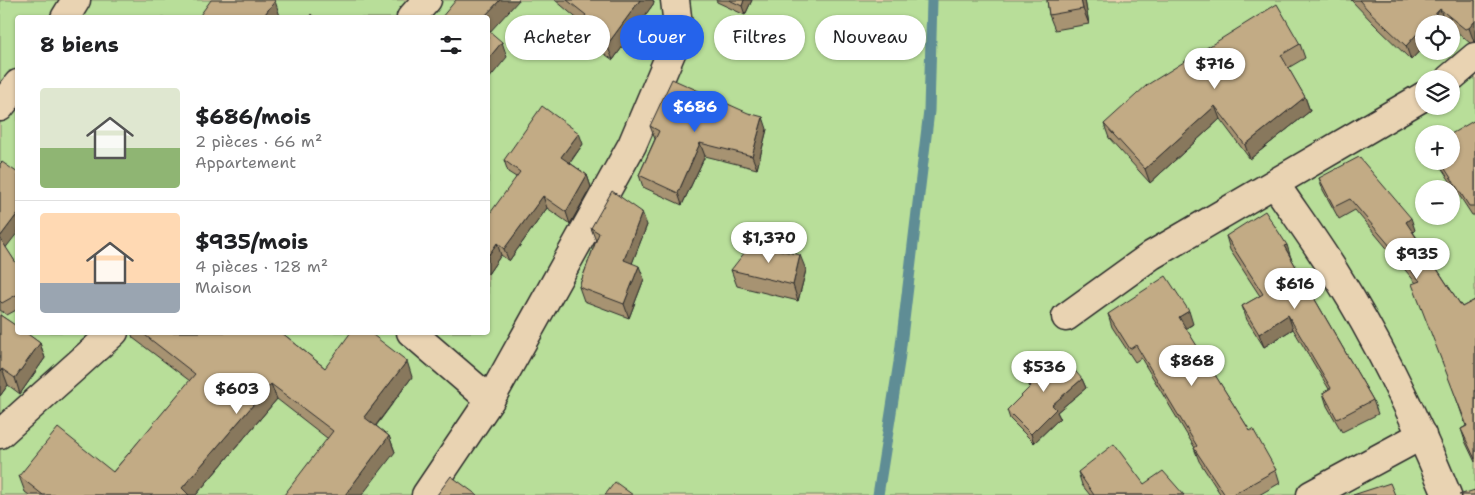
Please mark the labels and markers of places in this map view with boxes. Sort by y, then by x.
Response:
pin: $716 [1185,48,1245,90]
pin: $686 [665,90,725,133]
pin: $1,370 [728,222,810,264]
pin: $935 [1387,238,1447,280]
pin: $616 [1265,268,1325,310]
pin: $868 [1162,344,1222,387]
pin: $536 [1014,350,1074,393]
pin: $603 [207,372,267,415]

